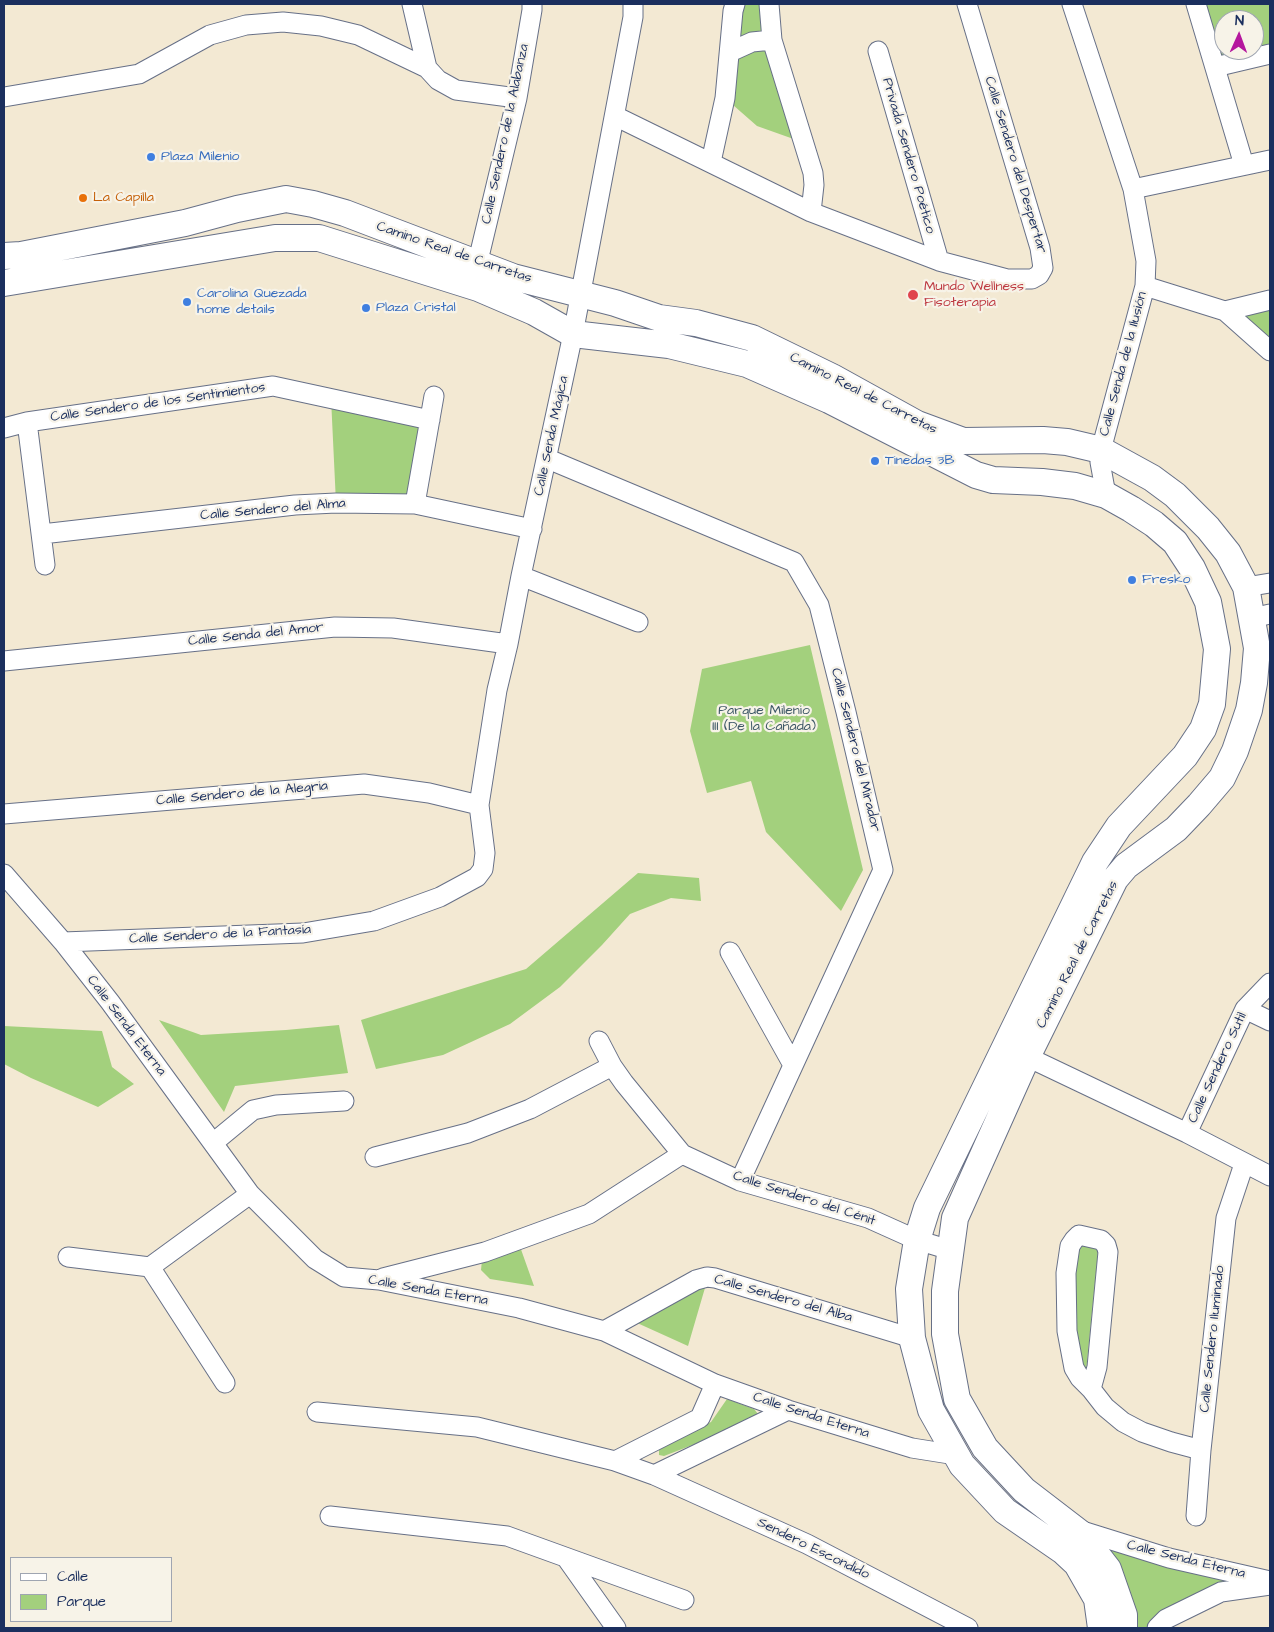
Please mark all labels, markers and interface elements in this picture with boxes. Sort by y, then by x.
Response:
north arrow [1214,10,1264,60]
text: N [1235,11,1244,31]
street label: Calle Sendero de la Alabanza [479,42,533,226]
street label: Calle Sendero del Despertar [980,75,1050,255]
street label: Privada Sendero Poético [878,76,938,236]
place label: Plaza Milenio [161,149,239,165]
marker: Plaza Milenio [145,151,157,163]
place label: La Capilla [93,190,154,206]
marker: La Capilla [77,192,89,204]
street label: Camino Real de Carretas [374,218,534,288]
place label: Mundo Wellness Fisoterapia [924,279,1024,312]
place label: Carolina Quezada home details [197,286,307,318]
marker: Mundo Wellness Fisoterapia [906,288,920,302]
street label: Calle Senda de la Ilusión [1097,290,1151,438]
marker: Carolina Quezada home details [181,296,193,308]
place label: Plaza Cristal [376,300,456,316]
marker: Plaza Cristal [360,302,372,314]
street label: Camino Real de Carretas [786,349,940,439]
street label: Calle Senda Mágica [531,375,573,497]
street label: Calle Sendero de los Sentimientos [50,380,266,426]
place label: Tinedas 3B [885,453,954,469]
marker: Tinedas 3B [869,455,881,467]
street label: Calle Sendero del Alma [200,495,346,525]
place label: Fresko [1142,572,1190,588]
marker: Fresko [1126,574,1138,586]
street label: Calle Senda del Amor [187,620,325,650]
street label: Calle Sendero del Mirador [827,666,883,834]
park label: Parque Milenio III (De la Cañada) [712,703,816,736]
street label: Calle Sendero de la Alegria [155,778,329,810]
street label: Camino Real de Carretas [1033,878,1123,1032]
street label: Calle Sendero de la Fantasía [129,922,311,948]
street label: Calle Senda Eterna [83,972,169,1080]
street label: Calle Sendero Sutil [1185,1010,1251,1126]
street label: Calle Sendero del Cénit [731,1168,877,1230]
street label: Calle Sendero Iluminado [1197,1265,1229,1413]
street label: Calle Sendero del Alba [712,1271,854,1327]
street label: Calle Senda Eterna [367,1272,489,1310]
street label: Calle Senda Eterna [751,1389,871,1443]
street label: Sendero Escondido [754,1515,872,1583]
street label: Calle Senda Eterna [1125,1537,1247,1583]
legend [10,1557,172,1622]
text: Calle [57,1566,88,1587]
text: Parque [57,1591,106,1612]

